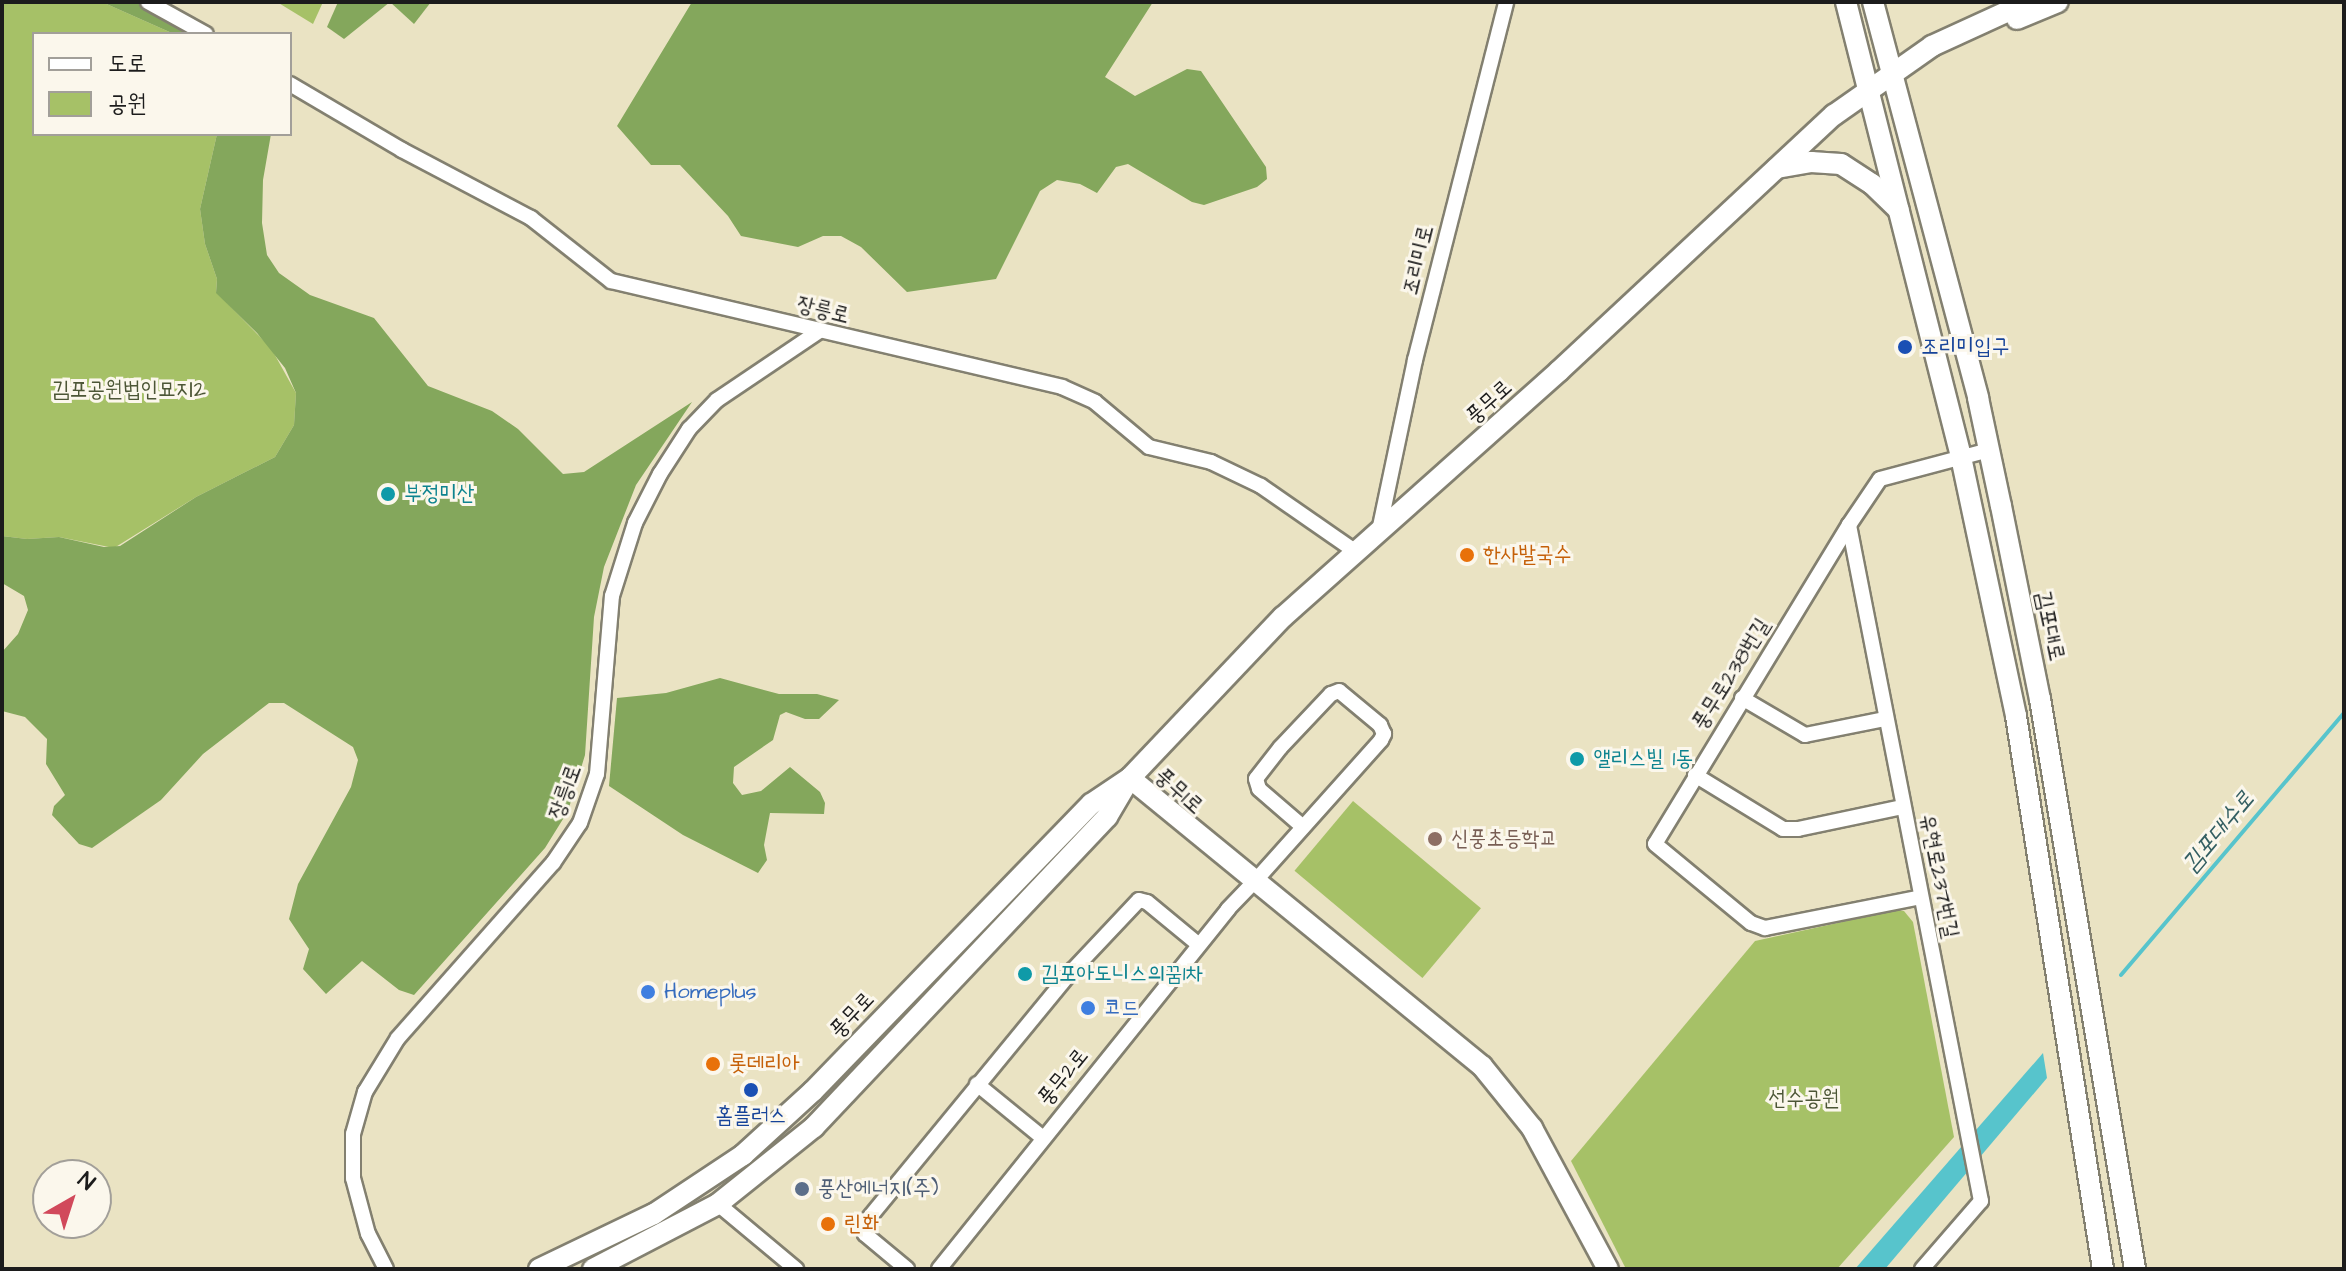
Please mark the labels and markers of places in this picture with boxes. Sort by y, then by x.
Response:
place label: 조리미입구 [1921,334,2010,360]
marker: 조리미입구 [1896,338,1914,356]
place label: 부정미산 [404,481,475,507]
marker: 부정미산 [379,485,397,503]
place label: 한사발국수 [1483,542,1572,568]
marker: 한사발국수 [1458,546,1476,564]
place label: 앨리스빌 1동 [1593,746,1693,772]
marker: 앨리스빌 1동 [1568,750,1586,768]
place label: 신풍초등학교 [1451,826,1557,852]
marker: 신풍초등학교 [1426,830,1444,848]
place label: 김포아도니스의꿈1차 [1041,961,1203,987]
marker: 김포아도니스의꿈1차 [1016,965,1034,983]
place label: Homeplus [664,979,757,1005]
marker: Homeplus [639,983,657,1001]
place label: 코드 [1104,995,1139,1021]
marker: 코드 [1079,999,1097,1017]
place label: 롯데리아 [729,1051,800,1077]
marker: 롯데리아 [704,1055,722,1073]
marker: 홈플러스 [742,1081,760,1099]
place label: 홈플러스 [716,1103,786,1129]
place label: 풍산에너지(주) [818,1176,939,1202]
marker: 풍산에너지(주) [793,1180,811,1198]
place label: 린화 [844,1211,879,1237]
marker: 린화 [819,1215,837,1233]

